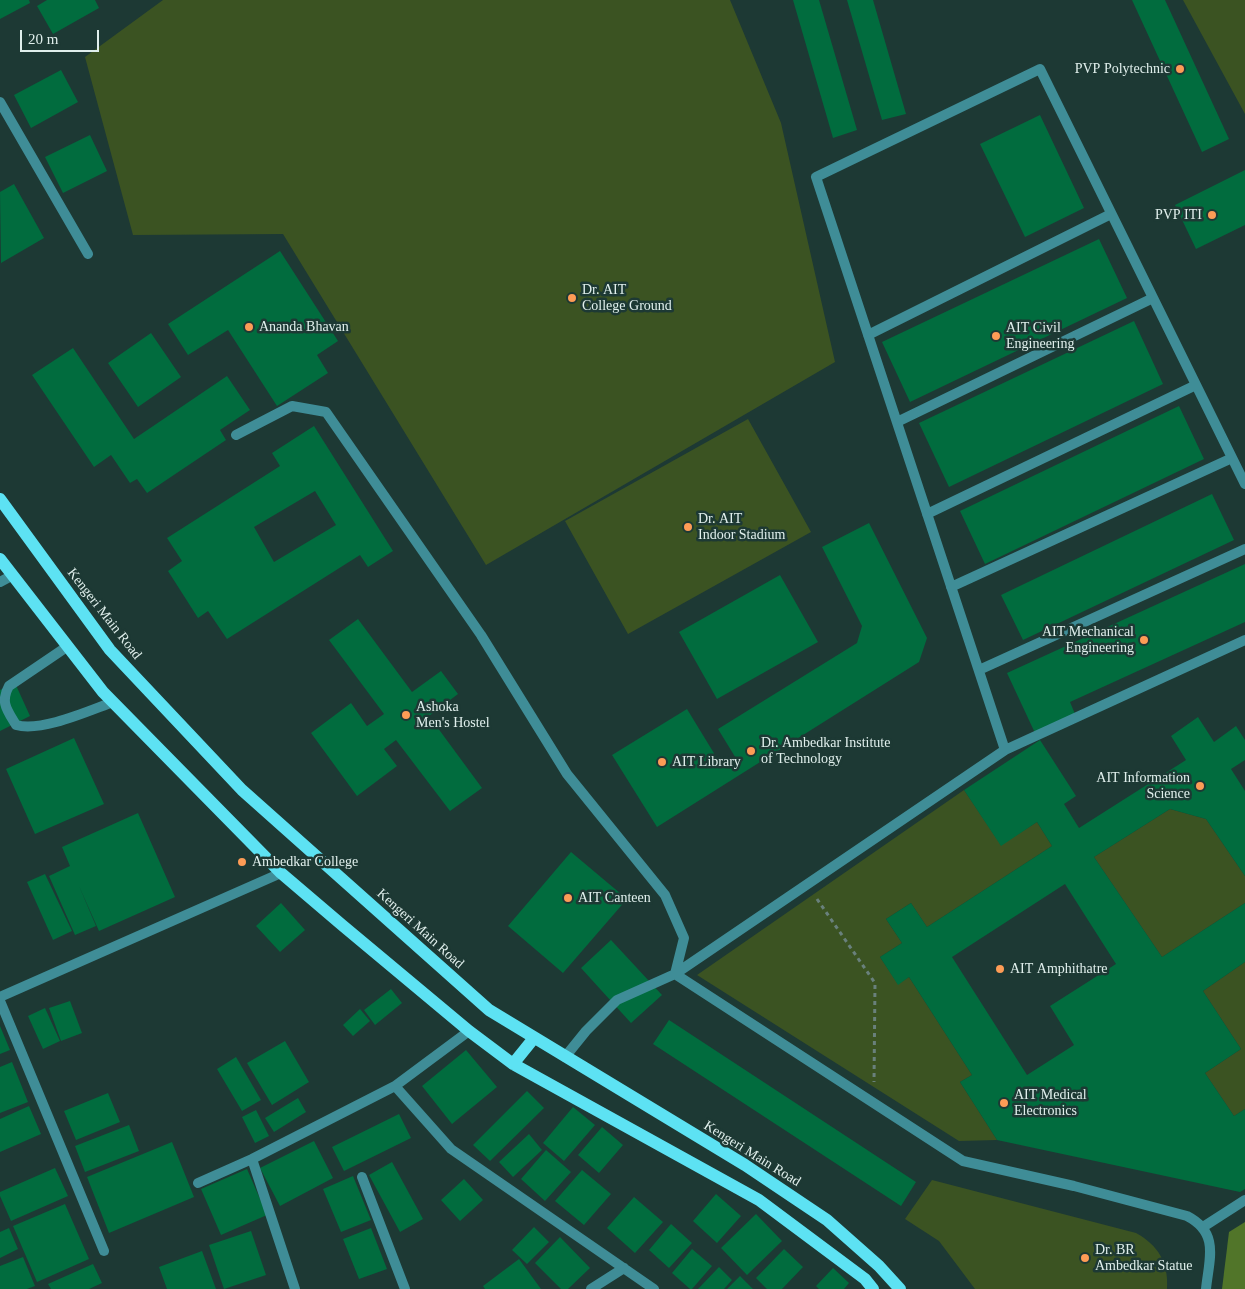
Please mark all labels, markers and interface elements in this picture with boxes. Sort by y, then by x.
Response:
scale bar [22,20,101,52]
text: 20 m [28,31,58,47]
place label: PVP Polytechnic [1075,61,1170,77]
marker: PVP Polytechnic [1174,63,1186,75]
place label: PVP ITI [1155,207,1202,223]
marker: PVP ITI [1206,209,1218,221]
place label: Dr. AIT College Ground [582,282,672,314]
marker: Dr. AIT College Ground [566,292,578,304]
place label: Ananda Bhavan [259,319,349,335]
place label: AIT Civil Engineering [1006,320,1074,352]
marker: Ananda Bhavan [243,321,255,333]
marker: AIT Civil Engineering [990,330,1002,342]
place label: Dr. AIT Indoor Stadium [698,511,785,544]
marker: Dr. AIT Indoor Stadium [682,521,694,533]
street label: Kengeri Main Road [63,565,145,663]
place label: AIT Mechanical Engineering [1042,624,1134,656]
marker: AIT Mechanical Engineering [1138,634,1150,646]
place label: Ashoka Men's Hostel [416,699,490,732]
marker: Ashoka Men's Hostel [400,709,412,721]
place label: Dr. Ambedkar Institute of Technology [761,735,890,768]
marker: Dr. Ambedkar Institute of Technology [745,745,757,757]
place label: AIT Library [672,754,741,770]
marker: AIT Library [656,756,668,768]
place label: AIT Information Science [1096,770,1190,802]
marker: AIT Information Science [1194,780,1206,792]
place label: Ambedkar College [252,854,358,870]
marker: Ambedkar College [236,856,248,868]
street label: Kengeri Main Road [373,886,467,972]
place label: AIT Canteen [578,890,651,906]
marker: AIT Canteen [562,892,574,904]
place label: AIT Amphithatre [1010,961,1108,977]
marker: AIT Amphithatre [994,963,1006,975]
place label: AIT Medical Electronics [1014,1087,1087,1120]
marker: AIT Medical Electronics [998,1097,1010,1109]
street label: Kengeri Main Road [700,1117,804,1191]
place label: Dr. BR Ambedkar Statue [1095,1242,1193,1274]
marker: Dr. BR Ambedkar Statue [1079,1252,1091,1264]

